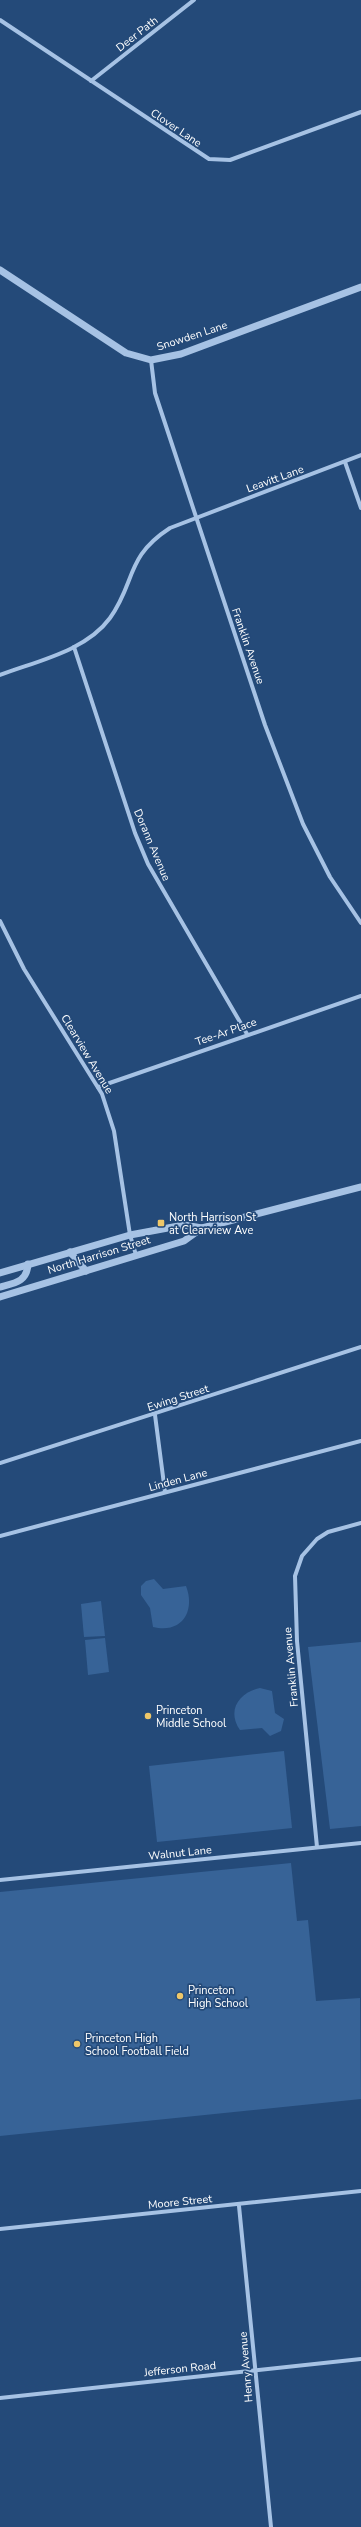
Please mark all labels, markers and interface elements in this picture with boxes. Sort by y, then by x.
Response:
street label: Deer Path [113,13,161,55]
street label: Clover Lane [147,105,205,151]
street label: Snowden Lane [155,317,229,354]
street label: Leavitt Lane [244,462,306,496]
street label: Franklin Avenue [228,606,268,686]
street label: Dorann Avenue [130,807,174,883]
street label: Clearview Avenue [57,1012,117,1097]
street label: Tee-Ar Place [193,1014,259,1049]
place label: North Harrison St at Clearview Ave [169,1210,256,1238]
marker: North Harrison St at Clearview Ave [156,1218,166,1228]
street label: North Harrison Street [46,1232,152,1278]
street label: Ewing Street [145,1381,211,1415]
street label: Linden Lane [147,1465,209,1495]
street label: Franklin Avenue [280,1627,302,1707]
place label: Princeton Middle School [156,1703,227,1731]
marker: Princeton Middle School [143,1711,153,1721]
street label: Walnut Lane [148,1842,213,1864]
place label: Princeton High School [188,1983,249,2011]
marker: Princeton High School [175,1991,185,2001]
place label: Princeton High School Football Field [85,2031,189,2059]
marker: Princeton High School Football Field [72,2039,82,2049]
street label: Moore Street [147,2191,213,2213]
street label: Henry Avenue [235,2331,257,2403]
street label: Jefferson Road [142,2358,217,2380]

